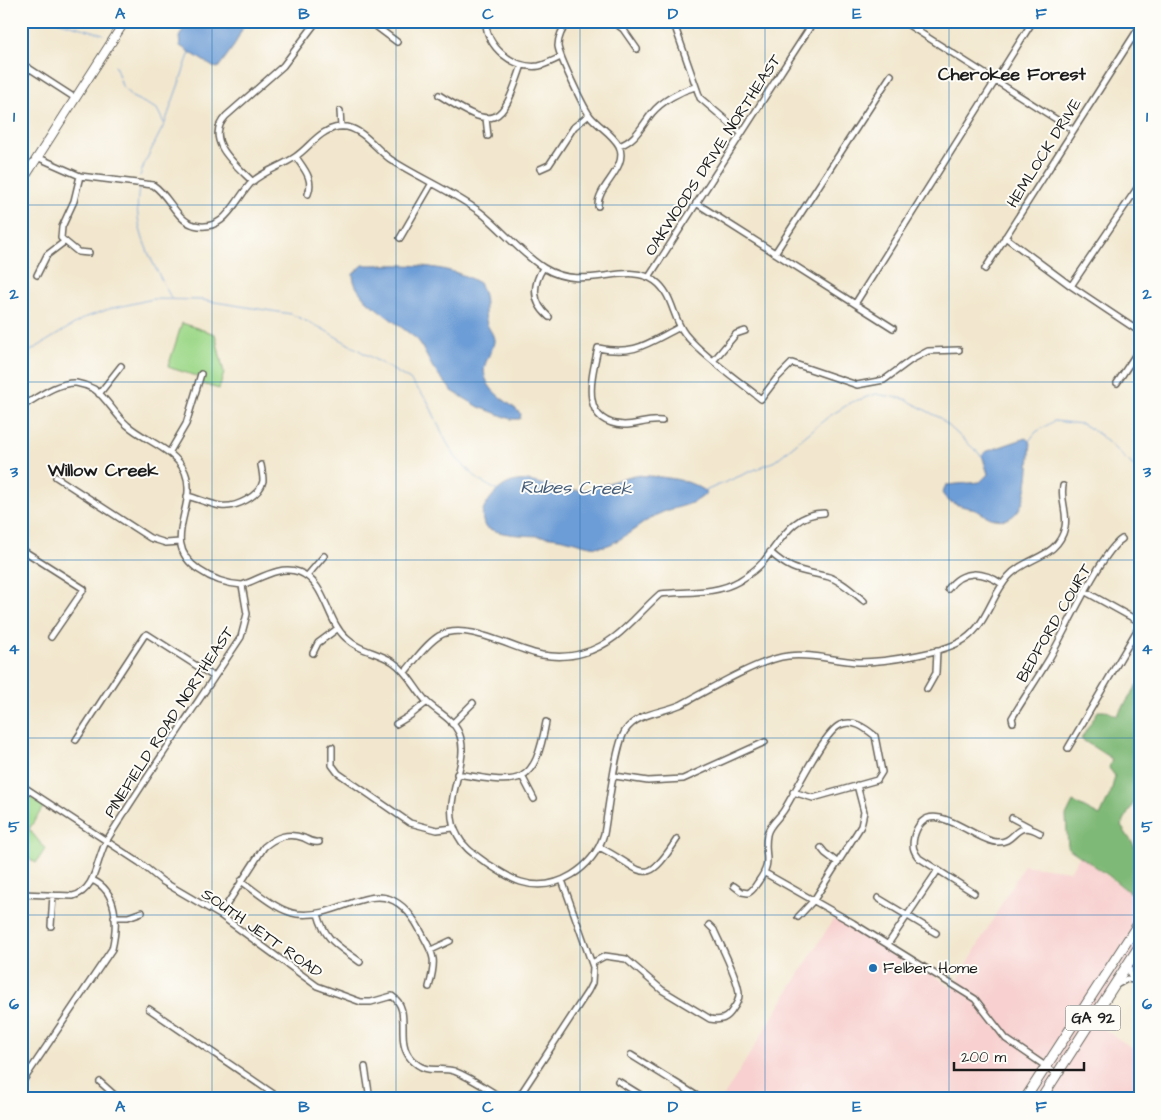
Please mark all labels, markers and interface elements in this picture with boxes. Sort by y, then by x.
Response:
text: A [115,3,126,25]
text: B [298,3,310,25]
text: C [482,3,494,25]
text: D [668,3,679,25]
text: E [852,3,862,25]
text: F [1035,3,1047,25]
street label: OAKWOODS DRIVE NORTHEAST [639,50,787,260]
district label: Cherokee Forest [938,62,1087,87]
street label: HEMLOCK DRIVE [1001,94,1087,212]
text: 1 [13,106,16,128]
text: 1 [1146,106,1149,128]
text: 2 [8,283,19,305]
text: 2 [1141,283,1152,305]
district label: Willow Creek [47,458,159,483]
text: 3 [9,461,19,483]
text: 3 [1142,461,1152,483]
water label: Rubes Creek [520,475,633,501]
street label: BEDFORD COURT [1011,560,1097,686]
street label: PINEFIELD ROAD NORTHEAST [99,622,239,822]
text: 4 [9,638,20,660]
text: 4 [1142,638,1153,660]
text: 5 [8,816,20,838]
text: 5 [1141,816,1153,838]
street label: SOUTH JETT ROAD [197,883,327,983]
place label: Felber Home [883,957,978,979]
marker: Felber Home [867,962,879,974]
text: 6 [9,993,19,1015]
text: 6 [1142,993,1152,1015]
road number: GA 92 [1066,1006,1120,1030]
scale bar [954,1040,1084,1072]
text: 200 m [961,1047,1007,1068]
text: A [115,1096,126,1118]
text: B [298,1096,310,1118]
text: C [482,1096,494,1118]
text: D [668,1096,679,1118]
text: E [852,1096,862,1118]
text: F [1035,1096,1047,1118]

